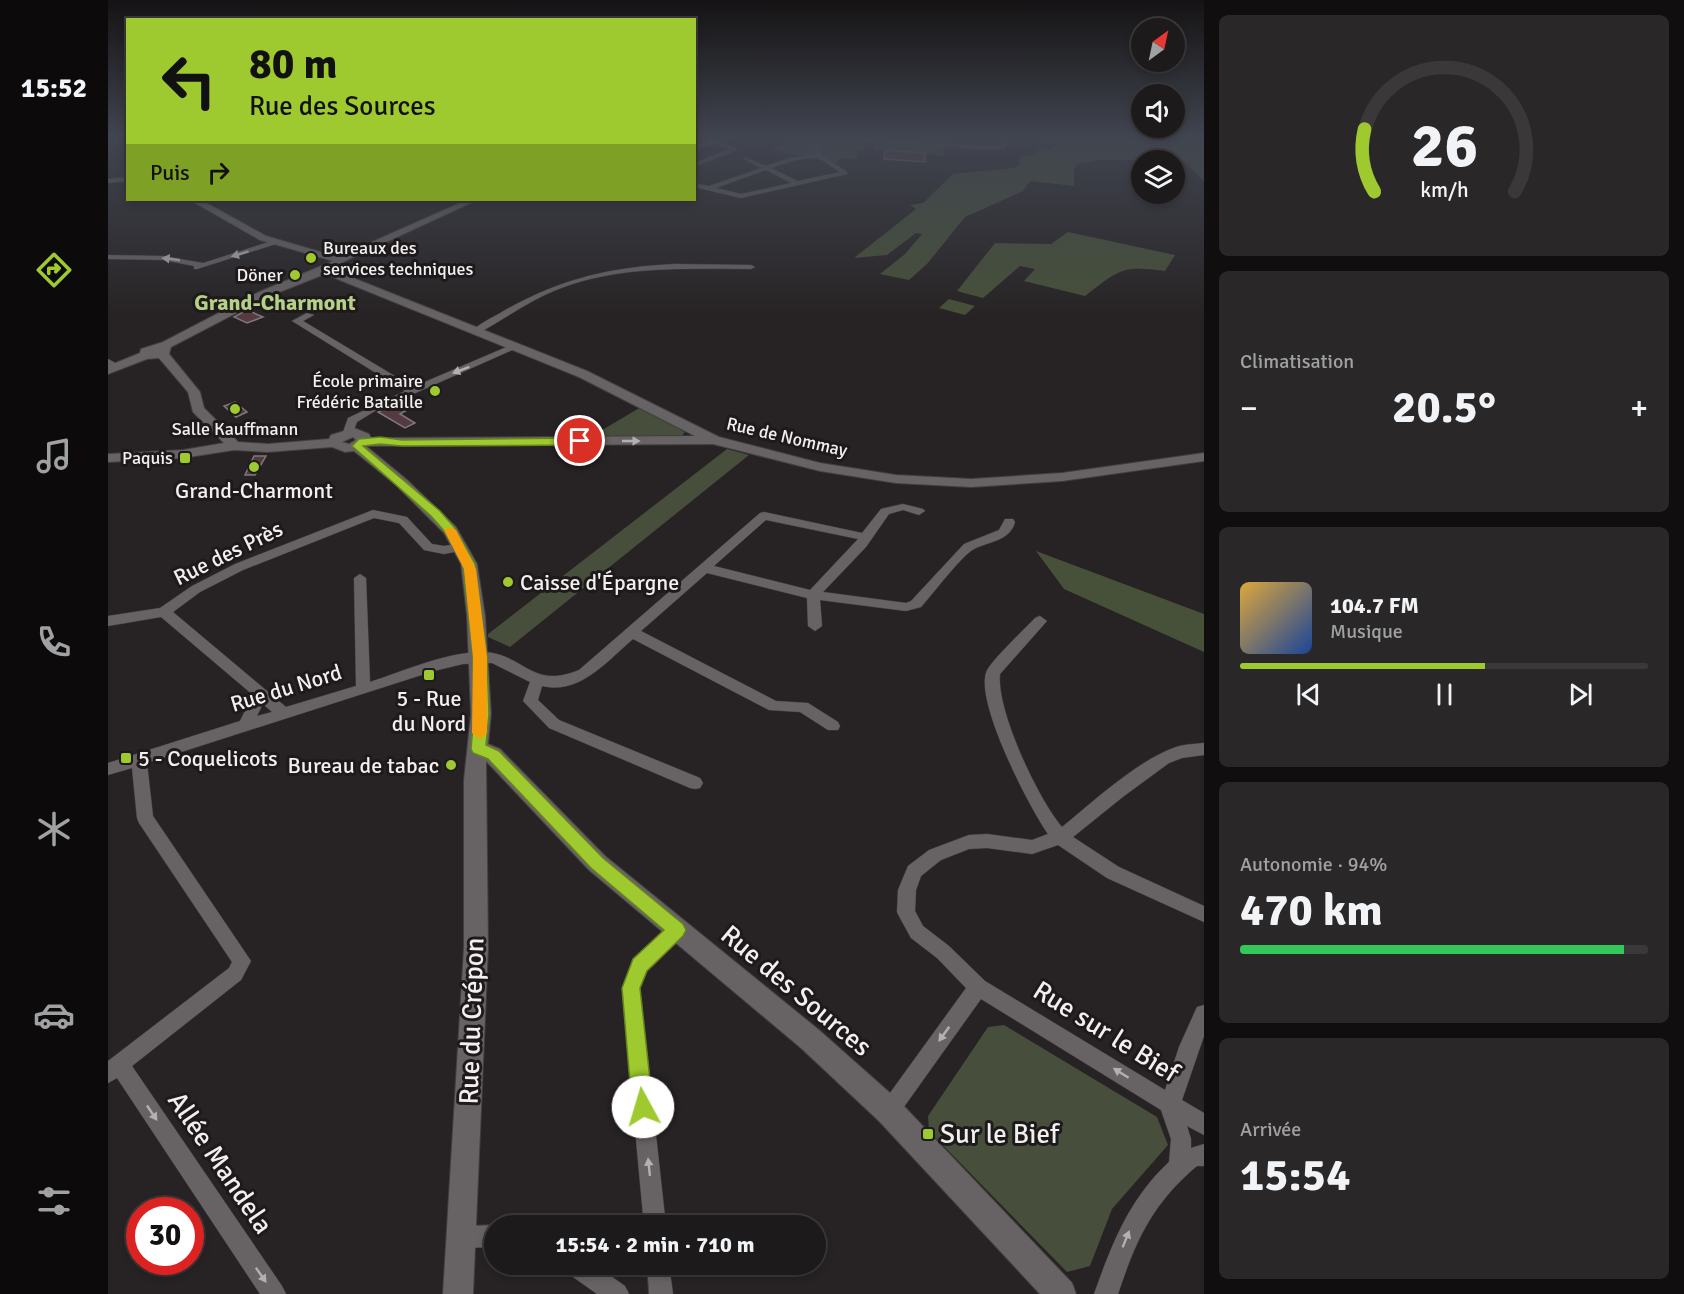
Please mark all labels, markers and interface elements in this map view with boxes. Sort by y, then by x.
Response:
north arrow [1131,18,1185,72]
map controls [1131,18,1185,204]
text: 80 m [249,39,338,90]
icon: left [150,42,228,120]
text: 15:52 [21,72,87,105]
button: sound [1131,84,1185,138]
text: Rue des Sources [249,90,436,123]
text: 26 [1410,108,1478,185]
button: layers [1131,150,1185,204]
icon: right [202,156,235,189]
text: Puis [150,159,190,186]
text: km/h [1420,178,1468,204]
place label: Bureaux des services techniques [323,237,474,280]
icon: directions [33,249,75,291]
one-way arrow [231,250,249,260]
marker: Bureaux des services techniques [304,251,318,265]
one-way arrow [162,255,181,264]
place label: Döner [237,264,283,286]
marker: Döner [288,268,302,282]
district label: Grand-Charmont [194,289,356,316]
text: Climatisation [1240,349,1354,374]
one-way arrow [452,366,470,376]
place label: École primaire Frédéric Bataille [297,370,423,413]
text: 20.5° [1392,380,1496,435]
marker: École primaire Frédéric Bataille [428,384,442,398]
text: − [1240,388,1258,429]
text: + [1630,388,1648,429]
marker: Salle Kauffmann [228,402,242,416]
street label: Rue de Nommay [724,412,850,462]
pin [554,415,605,466]
place label: Salle Kauffmann [172,418,298,440]
icon: arrive [563,424,596,457]
icon: music [33,435,75,477]
one-way arrow [622,436,641,446]
place label: Paquis [122,447,173,469]
marker: Paquis [178,451,192,465]
marker: Grand-Charmont [247,460,261,474]
place label: Grand-Charmont [175,477,333,504]
street label: Rue des Près [169,515,287,591]
place label: Caisse d'Épargne [520,569,679,596]
marker: Caisse d'Épargne [501,575,515,589]
text: 104.7 FM [1330,592,1419,619]
text: Musique [1330,619,1403,644]
icon: phone [33,621,75,663]
street label: Rue du Nord [227,658,345,718]
marker: 5 - Rue du Nord [422,668,436,682]
icon: previous [1292,678,1325,711]
icon: pause [1428,678,1461,711]
icon: next [1564,678,1597,711]
place label: 5 - Rue du Nord [392,685,466,737]
place label: 5 - Coquelicots [138,745,278,772]
marker: 5 - Coquelicots [119,751,133,765]
place label: Bureau de tabac [288,752,439,779]
marker: Bureau de tabac [444,758,458,772]
icon: climate [33,808,75,850]
text: Autonomie · 94% [1240,852,1387,877]
text: 470 km [1240,883,1383,938]
street label: Rue des Sources [714,918,878,1064]
street label: Rue du Crépon [453,937,491,1105]
street label: Rue sur le Bief [1027,974,1187,1091]
icon: car [33,994,75,1036]
one-way arrow [938,1026,950,1042]
one-way arrow [1113,1068,1129,1079]
position arrow [611,1075,675,1139]
street label: Allée Mandela [160,1086,280,1240]
one-way arrow [146,1105,157,1121]
text: Arrivée [1240,1117,1301,1142]
place label: Sur le Bief [940,1118,1061,1151]
marker: Sur le Bief [921,1127,935,1141]
text: 15:54 [1240,1148,1350,1203]
one-way arrow [644,1158,654,1177]
icon: filters [33,1180,75,1222]
speed limit sign: 30 [126,1197,204,1275]
one-way arrow [1121,1230,1131,1248]
text: 15:54 · 2 min · 710 m [555,1231,755,1258]
one-way arrow [255,1266,267,1282]

